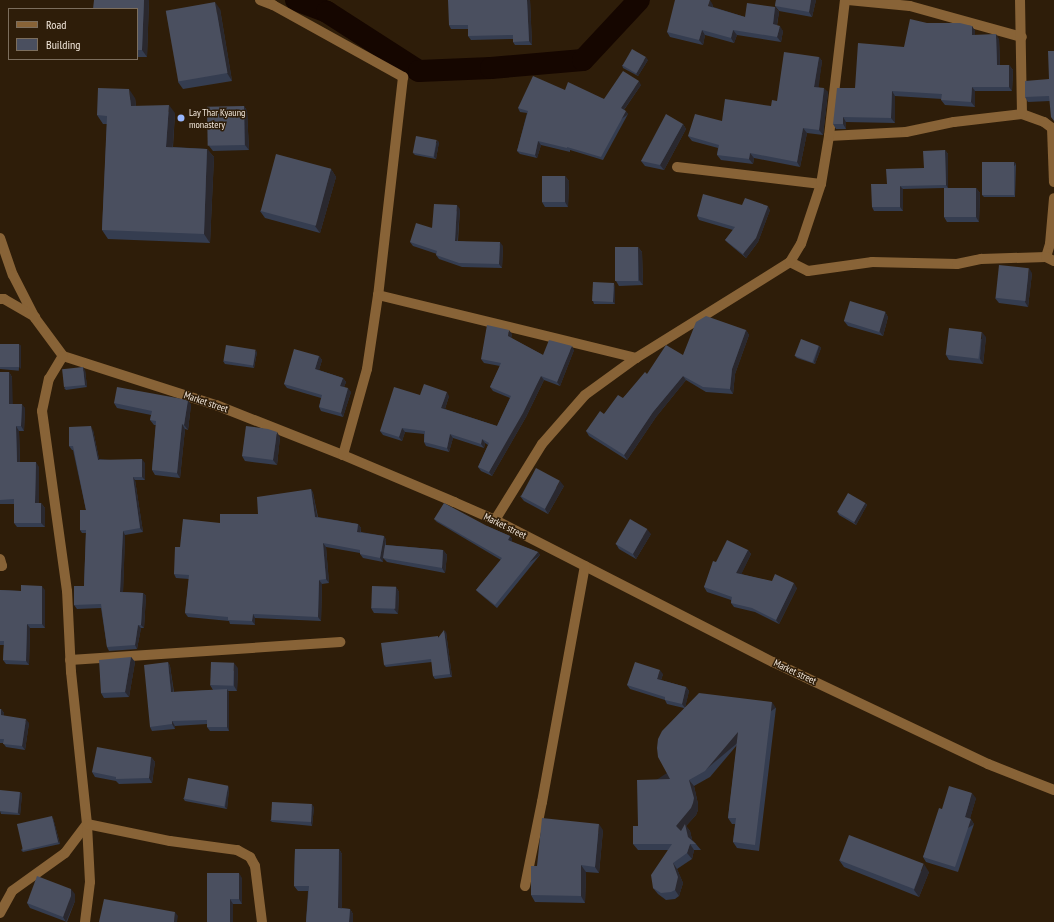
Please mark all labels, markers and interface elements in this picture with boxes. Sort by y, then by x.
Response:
legend [8,8,138,60]
text: Road [46,17,66,32]
text: Building [46,37,81,52]
place label: Lay Thar Kyaung monastery [189,106,246,130]
marker: Lay Thar Kyaung monastery [176,113,186,123]
street label: Market street [182,389,230,415]
street label: Market street [482,511,528,541]
street label: Market street [772,657,818,687]

